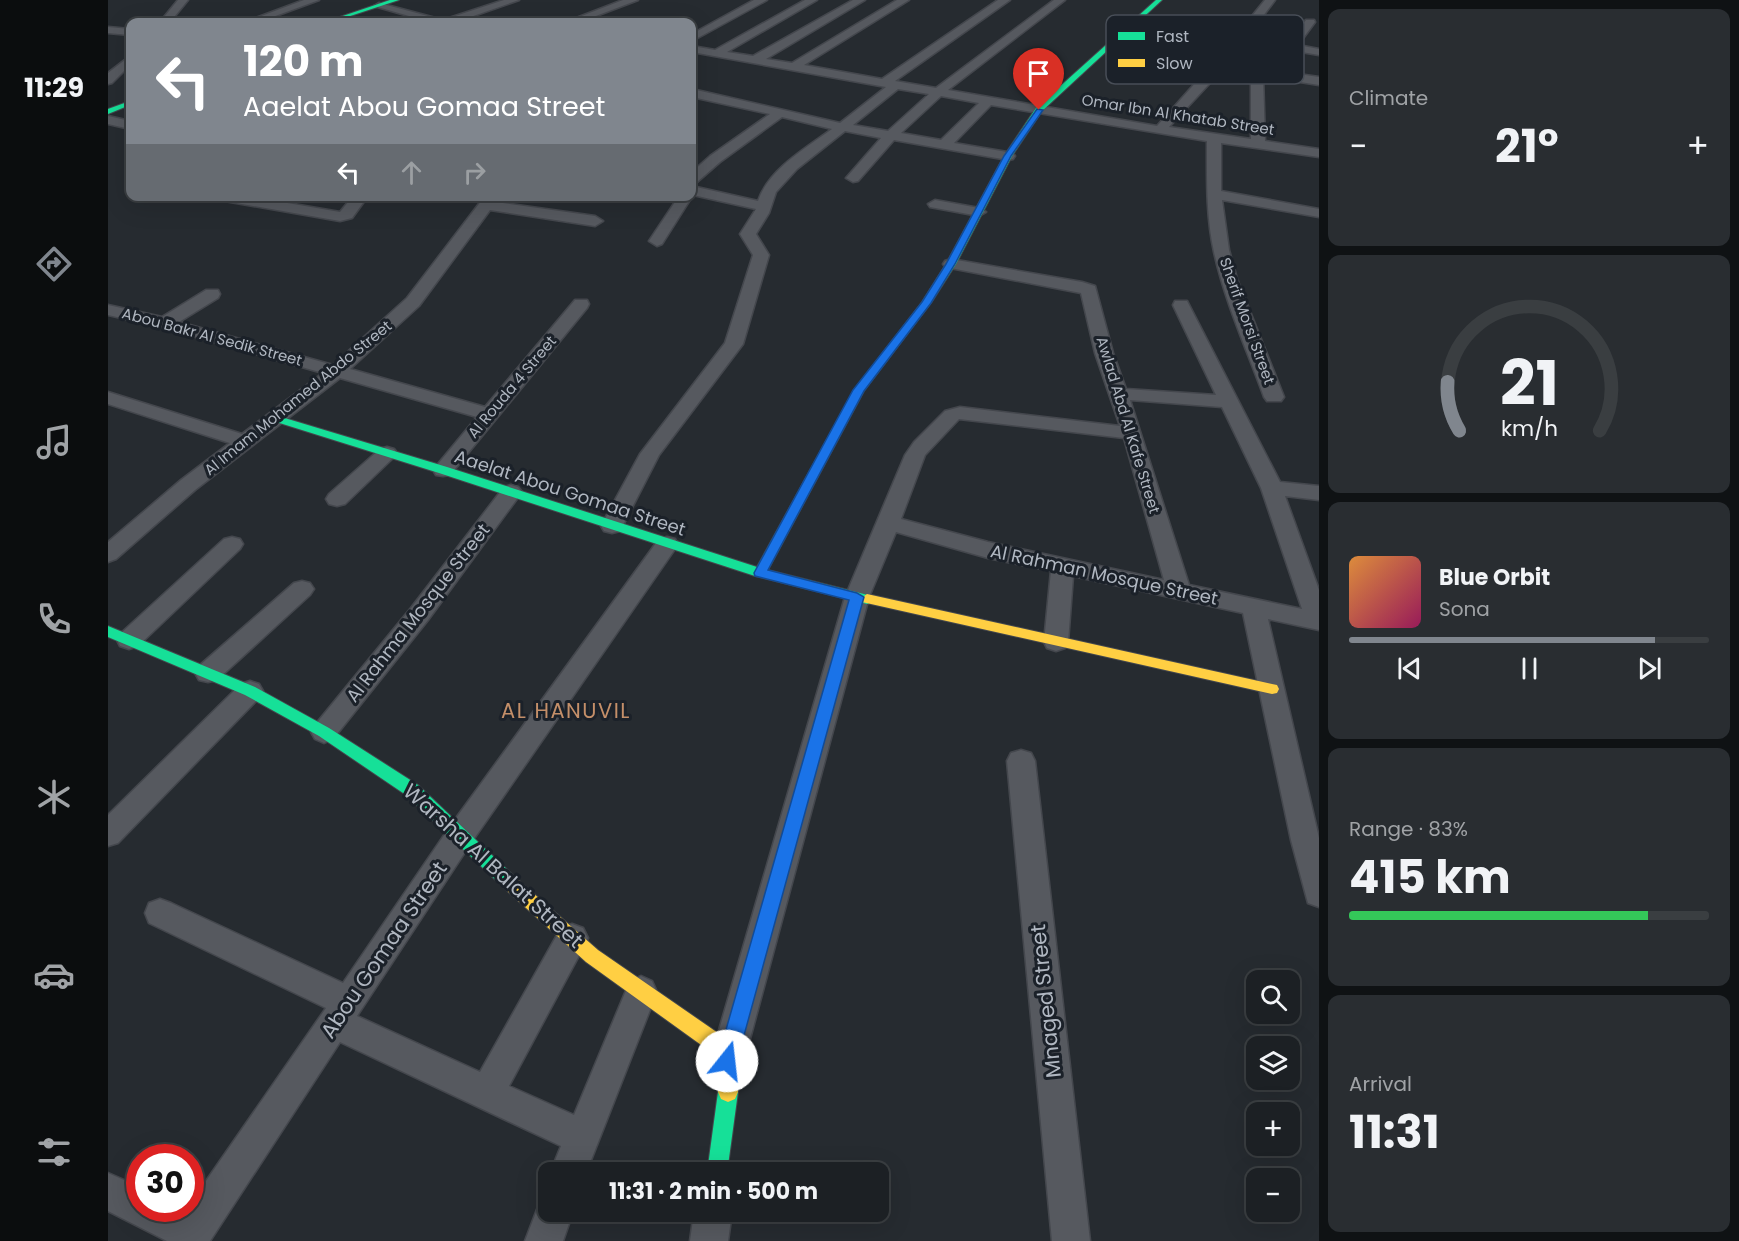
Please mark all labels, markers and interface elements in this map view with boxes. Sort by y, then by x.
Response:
legend [1106,15,1304,84]
text: Fast [1156,25,1189,48]
text: 120 m [243,32,364,91]
icon: left [144,42,222,120]
pin [1013,48,1064,110]
text: Slow [1156,52,1193,75]
icon: arrive [1022,57,1055,90]
text: 11:29 [24,69,84,106]
text: Climate [1349,84,1428,112]
text: Aaelat Abou Gomaa Street [243,88,605,125]
street label: Omar Ibn Al Khatab Street [1080,89,1276,140]
text: 21° [1495,115,1559,178]
text: − [1349,123,1367,170]
text: + [1686,123,1709,170]
icon: left [332,156,365,189]
icon: ahead [395,156,428,189]
icon: right [458,156,491,189]
icon: directions [33,243,75,285]
street label: Sherif Morsi Street [1215,255,1280,387]
street label: Abou Bakr Al Sedik Street [120,302,304,371]
street label: Al Imam Mohamed Abdo Street [200,315,396,480]
street label: Al Rouda 4 Street [463,331,561,442]
street label: Awlad Abd Al Kafe Street [1092,334,1165,516]
text: 21 [1499,339,1559,427]
text: km/h [1500,414,1558,445]
icon: music [33,421,75,463]
street label: Aaelat Abou Gomaa Street [451,443,689,542]
street label: Al Rahma Mosque Street [340,518,495,707]
street label: Al Rahman Mosque Street [988,538,1220,611]
text: Blue Orbit [1439,562,1550,593]
text: Sona [1439,595,1490,623]
icon: phone [33,598,75,640]
icon: previous [1393,652,1426,685]
icon: pause [1513,652,1546,685]
icon: next [1633,652,1666,685]
district label: AL HANUVIL [501,696,631,725]
icon: climate [33,776,75,818]
street label: Warsha Al Balat Street [397,777,590,954]
text: Range · 83% [1349,815,1468,843]
text: 415 km [1349,846,1511,909]
street label: Abou Gomaa Street [313,856,454,1044]
street label: Mnaged Street [1023,923,1068,1079]
icon: car [33,954,75,996]
map controls [1246,970,1300,1222]
button: search [1246,970,1300,1024]
position arrow [695,1029,759,1093]
button: layers [1246,1036,1300,1090]
text: Arrival [1349,1070,1412,1098]
text: 11:31 [1349,1101,1440,1164]
button: + [1246,1102,1300,1156]
icon: filters [33,1131,75,1173]
speed limit sign: 30 [126,1144,204,1222]
button: − [1246,1168,1300,1222]
text: 11:31 · 2 min · 500 m [609,1176,818,1207]

